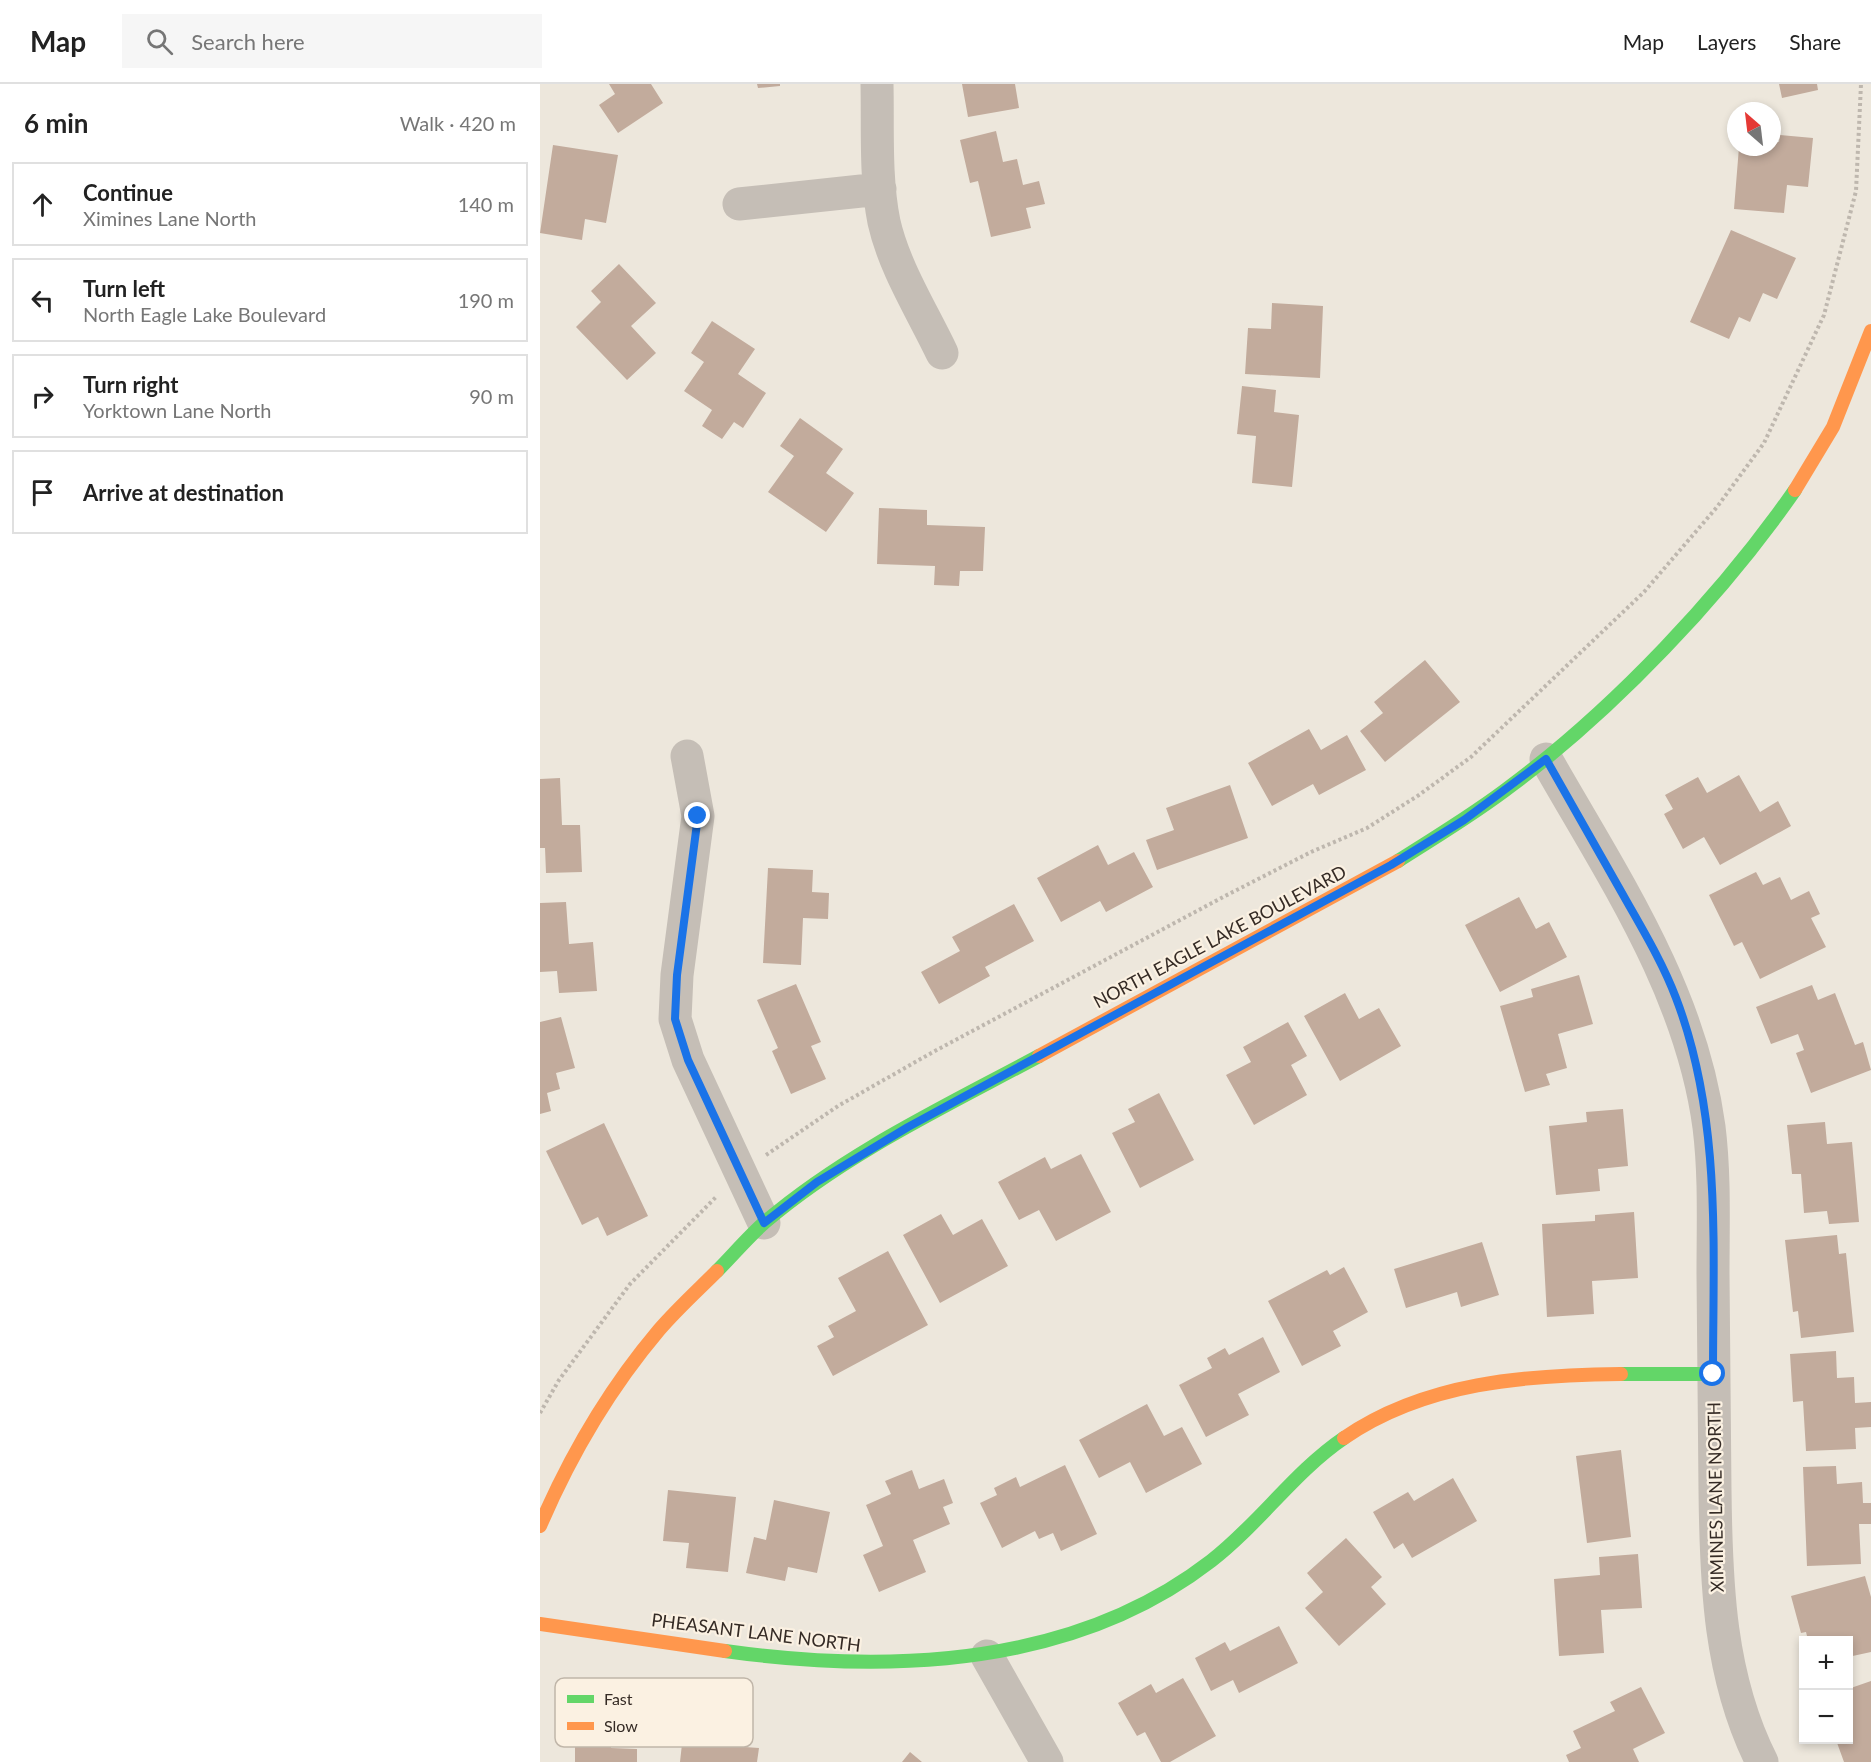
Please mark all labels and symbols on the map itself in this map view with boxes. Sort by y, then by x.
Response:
north arrow [1727,102,1781,156]
route end [684,802,710,828]
street label: NORTH EAGLE LAKE BOULEVARD [1089,860,1350,1012]
route start [1699,1360,1725,1386]
street label: XIMINES LANE NORTH [1702,1402,1728,1592]
street label: PHEASANT LANE NORTH [650,1608,862,1656]
legend [555,1678,753,1747]
text: Fast [604,1689,633,1708]
text: Slow [604,1716,638,1735]

